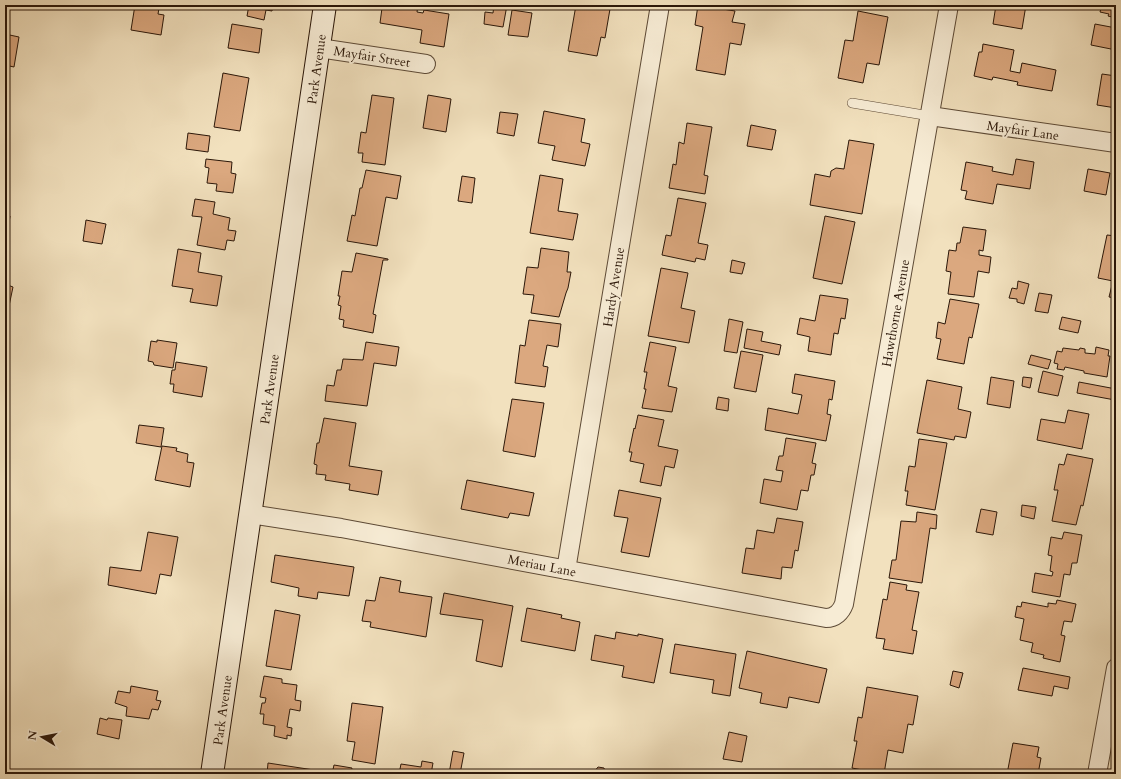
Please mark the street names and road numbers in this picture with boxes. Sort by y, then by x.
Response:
street label: Park Avenue [303,33,331,105]
street label: Mayfair Street [332,42,412,72]
street label: Mayfair Lane [985,117,1060,145]
street label: Hardy Avenue [599,246,629,328]
street label: Hawthorne Avenue [878,258,914,368]
street label: Park Avenue [256,353,284,425]
street label: Meriau Lane [506,551,578,581]
street label: Park Avenue [209,674,237,746]

